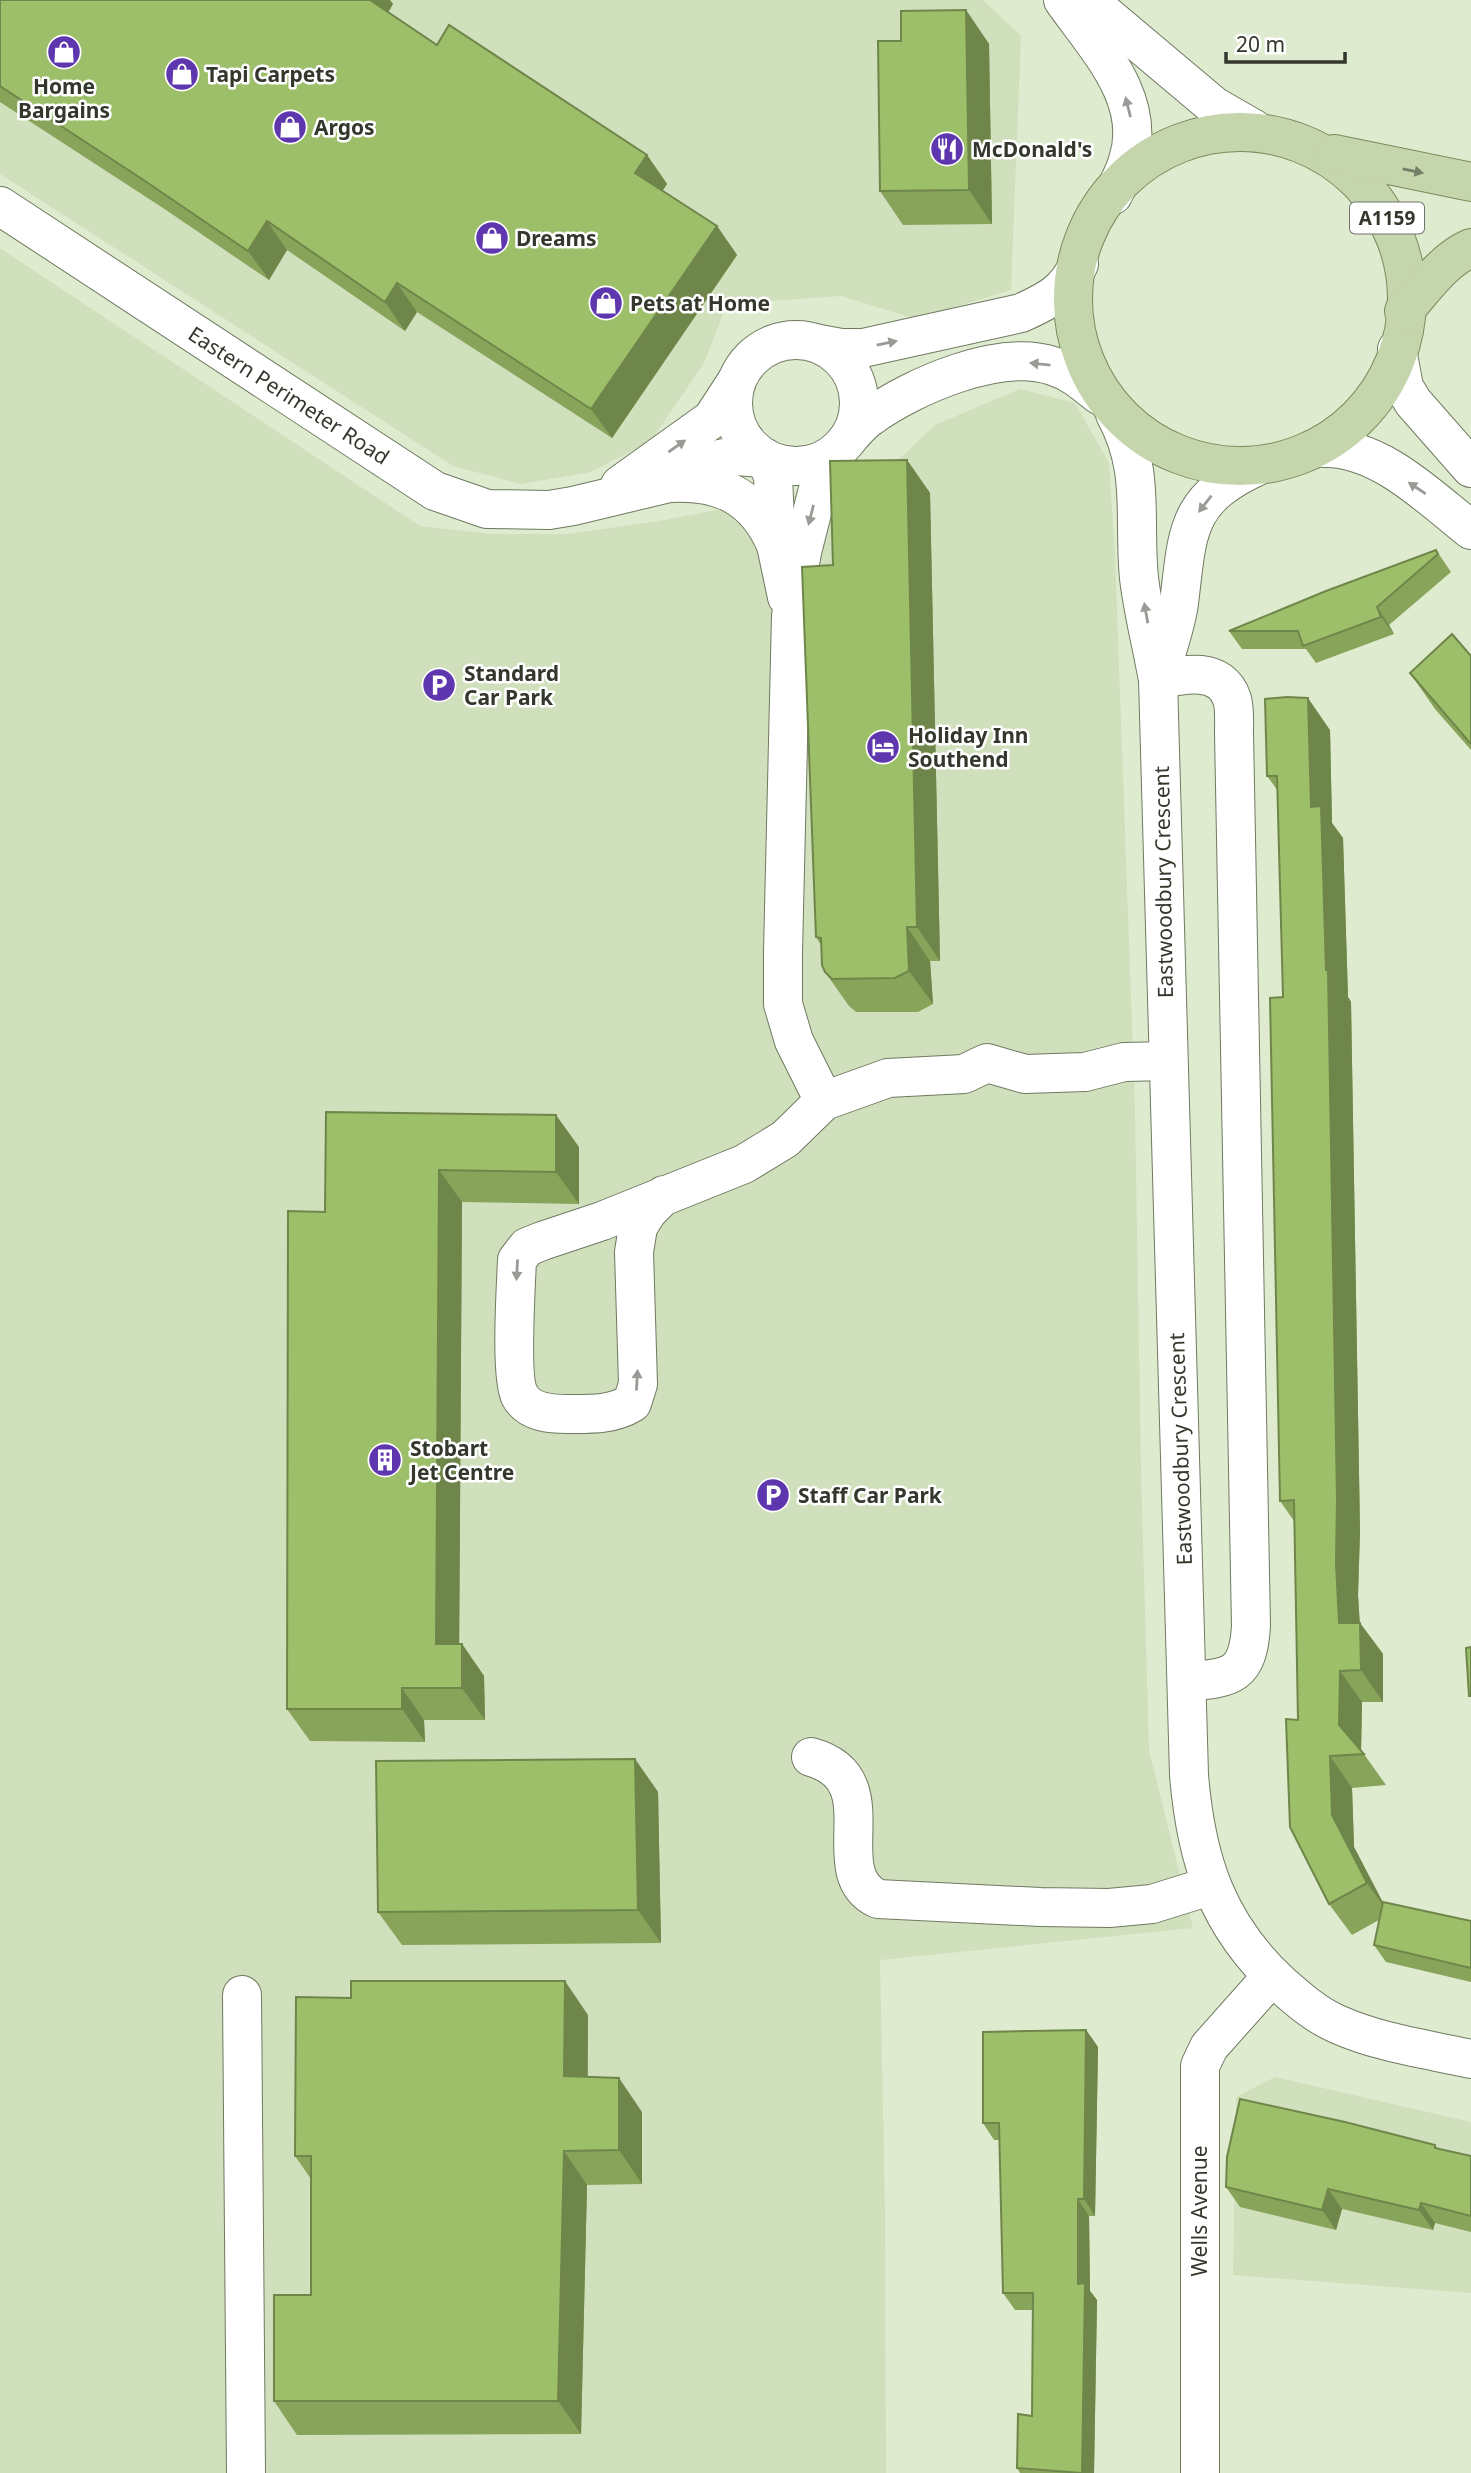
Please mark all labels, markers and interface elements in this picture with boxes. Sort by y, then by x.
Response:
scale bar [1226,21,1345,65]
text: 20 m [1236,30,1285,58]
shop icon: Home Bargains [45,33,83,71]
shop icon: Tapi Carpets [163,55,201,93]
place label: Tapi Carpets [206,60,335,88]
place label: Home Bargains [18,72,110,124]
one-way arrow [1122,95,1133,117]
shop icon: Argos [271,108,309,146]
place label: Argos [314,113,375,141]
restaurant icon: McDonald's [928,130,966,168]
place label: McDonald's [972,135,1092,163]
one-way arrow [1402,166,1424,177]
road number: A1159 [1350,202,1424,233]
shop icon: Dreams [473,219,511,257]
place label: Dreams [516,224,596,252]
shop icon: Pets at Home [587,284,625,322]
place label: Pets at Home [630,289,770,317]
street label: Eastern Perimeter Road [183,319,395,471]
one-way arrow [876,337,898,348]
one-way arrow [1029,359,1051,370]
one-way arrow [668,439,686,453]
one-way arrow [1408,482,1427,495]
one-way arrow [1198,496,1213,513]
one-way arrow [805,504,816,526]
one-way arrow [1140,601,1151,623]
place label: Standard Car Park [464,659,559,711]
parking icon: Standard Car Park [420,666,458,704]
place label: Holiday Inn Southend [908,721,1029,773]
hotel icon: Holiday Inn Southend [864,728,902,766]
street label: Eastwoodbury Crescent [1147,765,1179,999]
one-way arrow [511,1259,522,1281]
street label: Eastwoodbury Crescent [1162,1332,1198,1566]
one-way arrow [632,1369,643,1391]
place label: Stobart Jet Centre [408,1434,514,1486]
building icon: Stobart Jet Centre [366,1441,404,1479]
parking icon: Staff Car Park [754,1476,792,1514]
place label: Staff Car Park [798,1481,943,1509]
street label: Wells Avenue [1185,2145,1213,2277]

